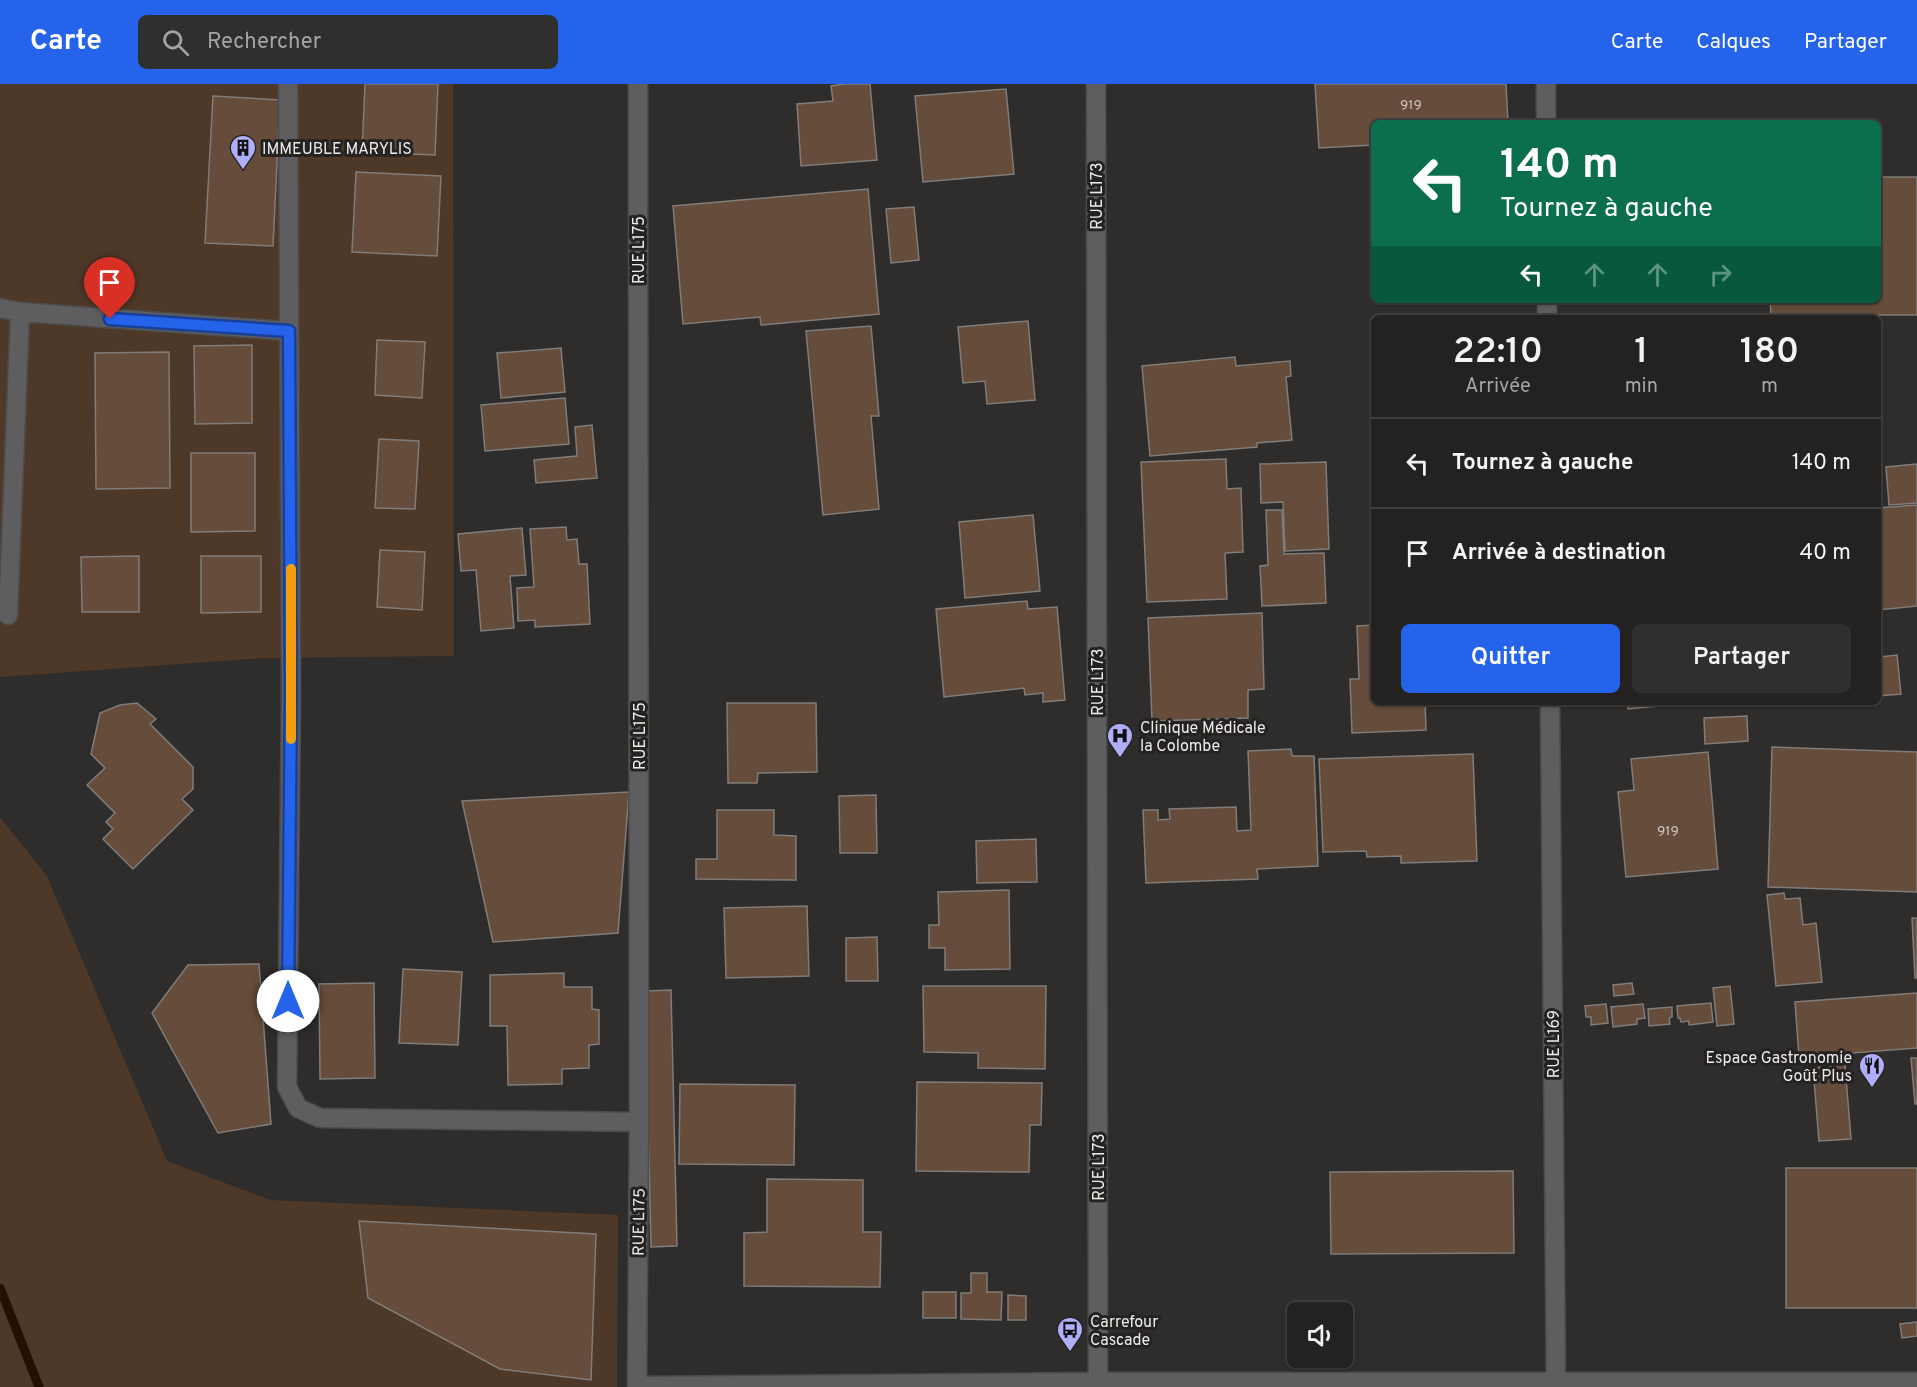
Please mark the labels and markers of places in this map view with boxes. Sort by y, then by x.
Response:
building icon: IMMEUBLE MARYLIS [228,133,258,171]
place label: IMMEUBLE MARYLIS [262,140,412,160]
pin [84,257,135,319]
place label: Clinique Médicale la Colombe [1140,719,1266,757]
hospital icon: Clinique Médicale la Colombe [1105,721,1135,759]
place label: Espace Gastronomie Goût Plus [1706,1049,1852,1087]
restaurant icon: Espace Gastronomie Goût Plus [1857,1051,1887,1089]
place label: Carrefour Cascade [1090,1313,1158,1351]
bus stop icon: Carrefour Cascade [1055,1315,1085,1353]

